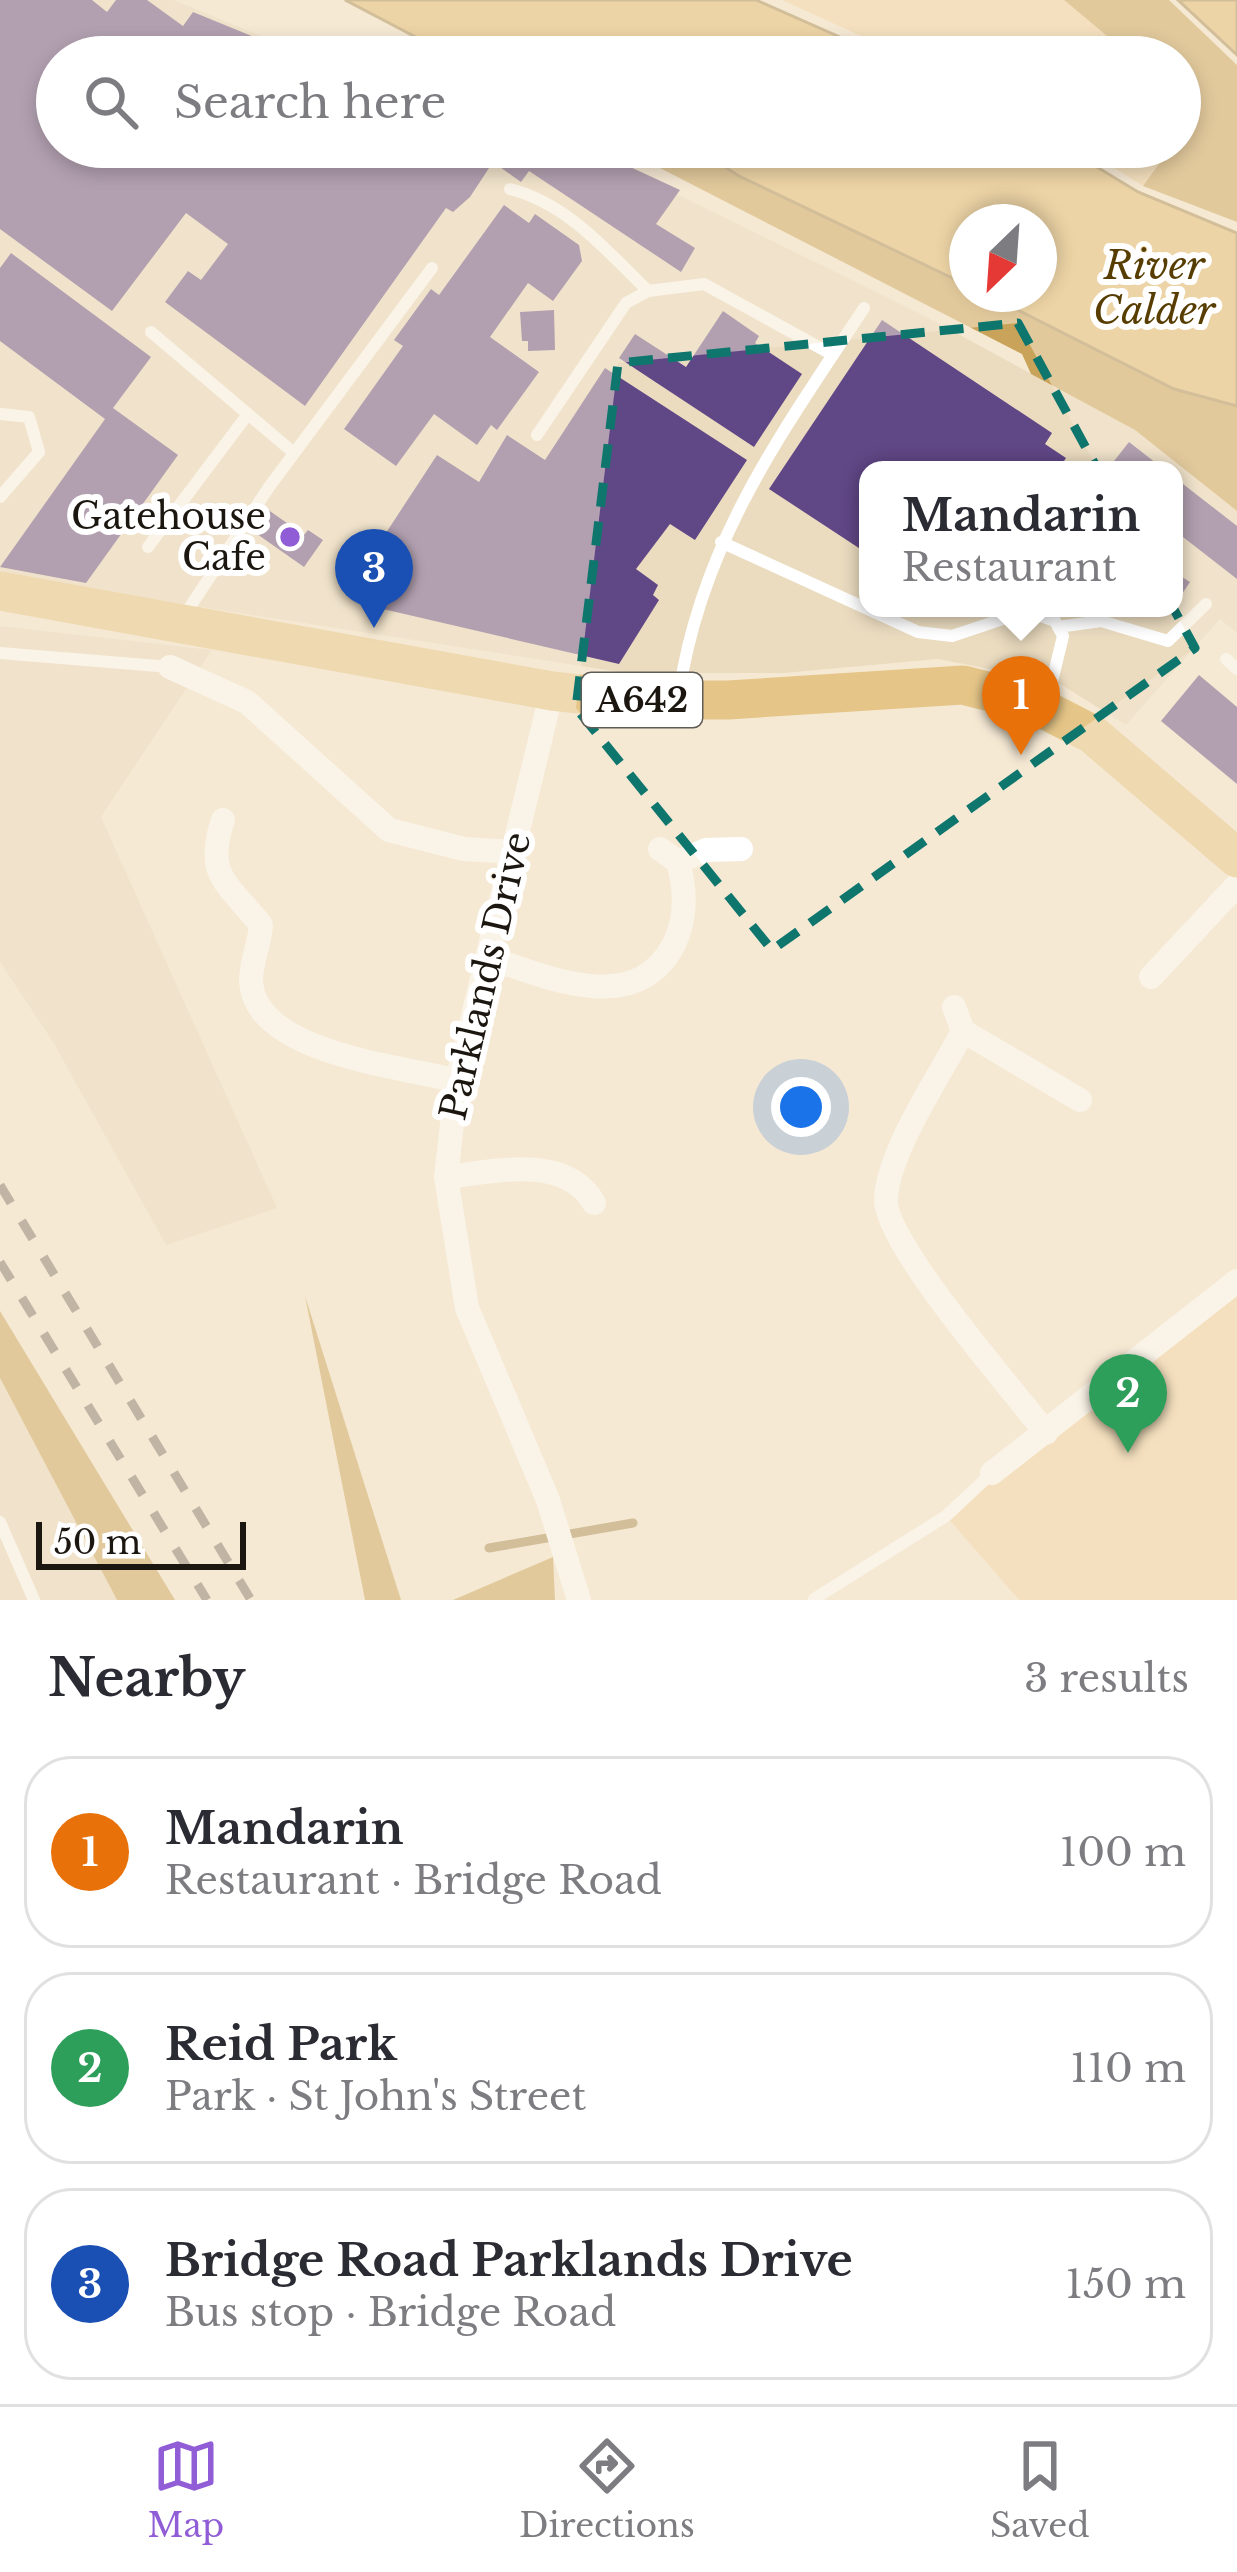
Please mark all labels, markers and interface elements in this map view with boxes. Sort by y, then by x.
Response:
search box [36,36,1201,168]
icon: search [78,69,144,135]
text: Search here [174,74,446,130]
north arrow [949,204,1057,312]
water label: River Calder [1093,241,1217,335]
popup [859,461,1183,617]
text: Mandarin [902,487,1140,543]
place label: Gatehouse Cafe [71,494,266,580]
marker: Gatehouse Cafe [277,524,303,550]
pin: 3 [335,529,413,628]
text: Restaurant [902,543,1117,592]
pin: 1 [982,656,1060,755]
road number: A642 [582,673,702,727]
street label: Parklands Drive [431,828,540,1124]
your location [771,1077,831,1137]
pin: 2 [1089,1354,1167,1453]
scale bar [36,1516,246,1569]
text: 50 m [54,1522,141,1563]
text: Nearby [48,1647,245,1710]
text: 3 results [1024,1654,1189,1703]
text: Mandarin [165,1800,404,1856]
text: 1 [81,1828,99,1877]
text: 100 m [1060,1828,1186,1877]
text: Restaurant · Bridge Road [165,1856,662,1905]
text: Reid Park [165,2016,397,2072]
text: 2 [77,2044,103,2093]
text: 110 m [1070,2044,1186,2093]
text: Park · St John's Street [165,2072,586,2121]
text: Bridge Road Parklands Drive [165,2232,853,2288]
text: 3 [78,2260,102,2309]
text: 150 m [1066,2260,1186,2309]
text: Bus stop · Bridge Road [165,2288,616,2337]
tab: Map [148,2433,224,2546]
tab: Directions [519,2433,695,2546]
tab: Saved [990,2433,1089,2546]

